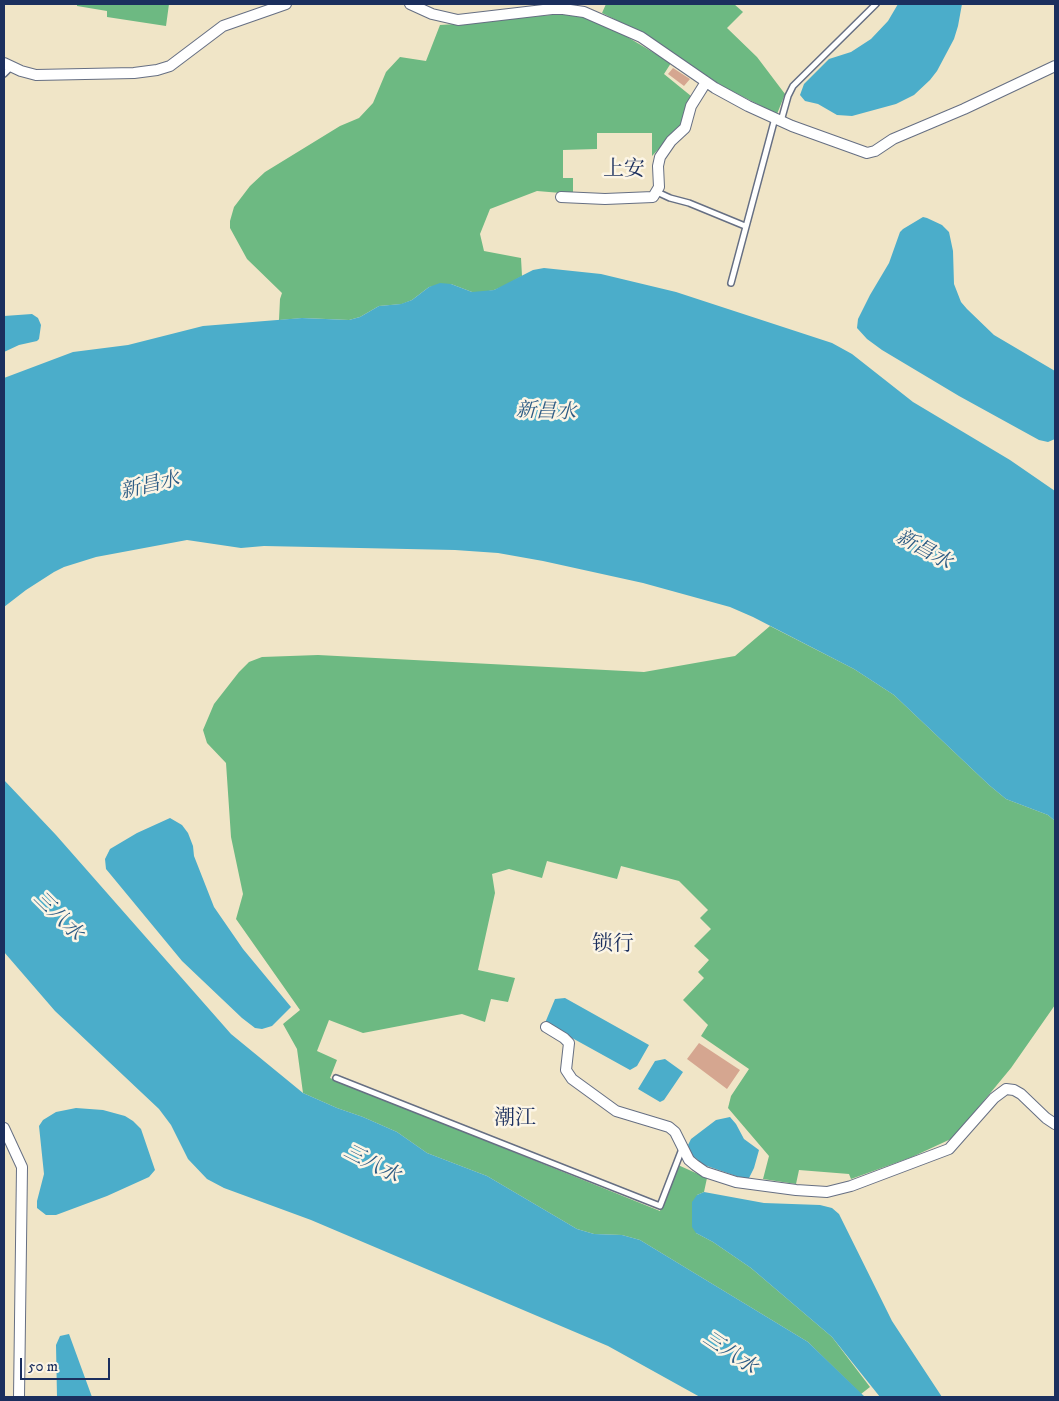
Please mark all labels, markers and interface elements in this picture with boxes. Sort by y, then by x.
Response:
district label: 上安 [603,158,645,184]
water label: 新昌水 [516,400,576,426]
water label: 新昌水 [118,469,182,505]
water label: 新昌水 [891,526,955,576]
water label: 三八水 [27,887,87,947]
district label: 锁行 [592,933,634,959]
district label: 潮江 [494,1107,536,1133]
water label: 三八水 [339,1141,403,1189]
water label: 三八水 [697,1327,761,1381]
scale bar [22,1348,112,1380]
text: 50 m [28,1357,58,1376]

